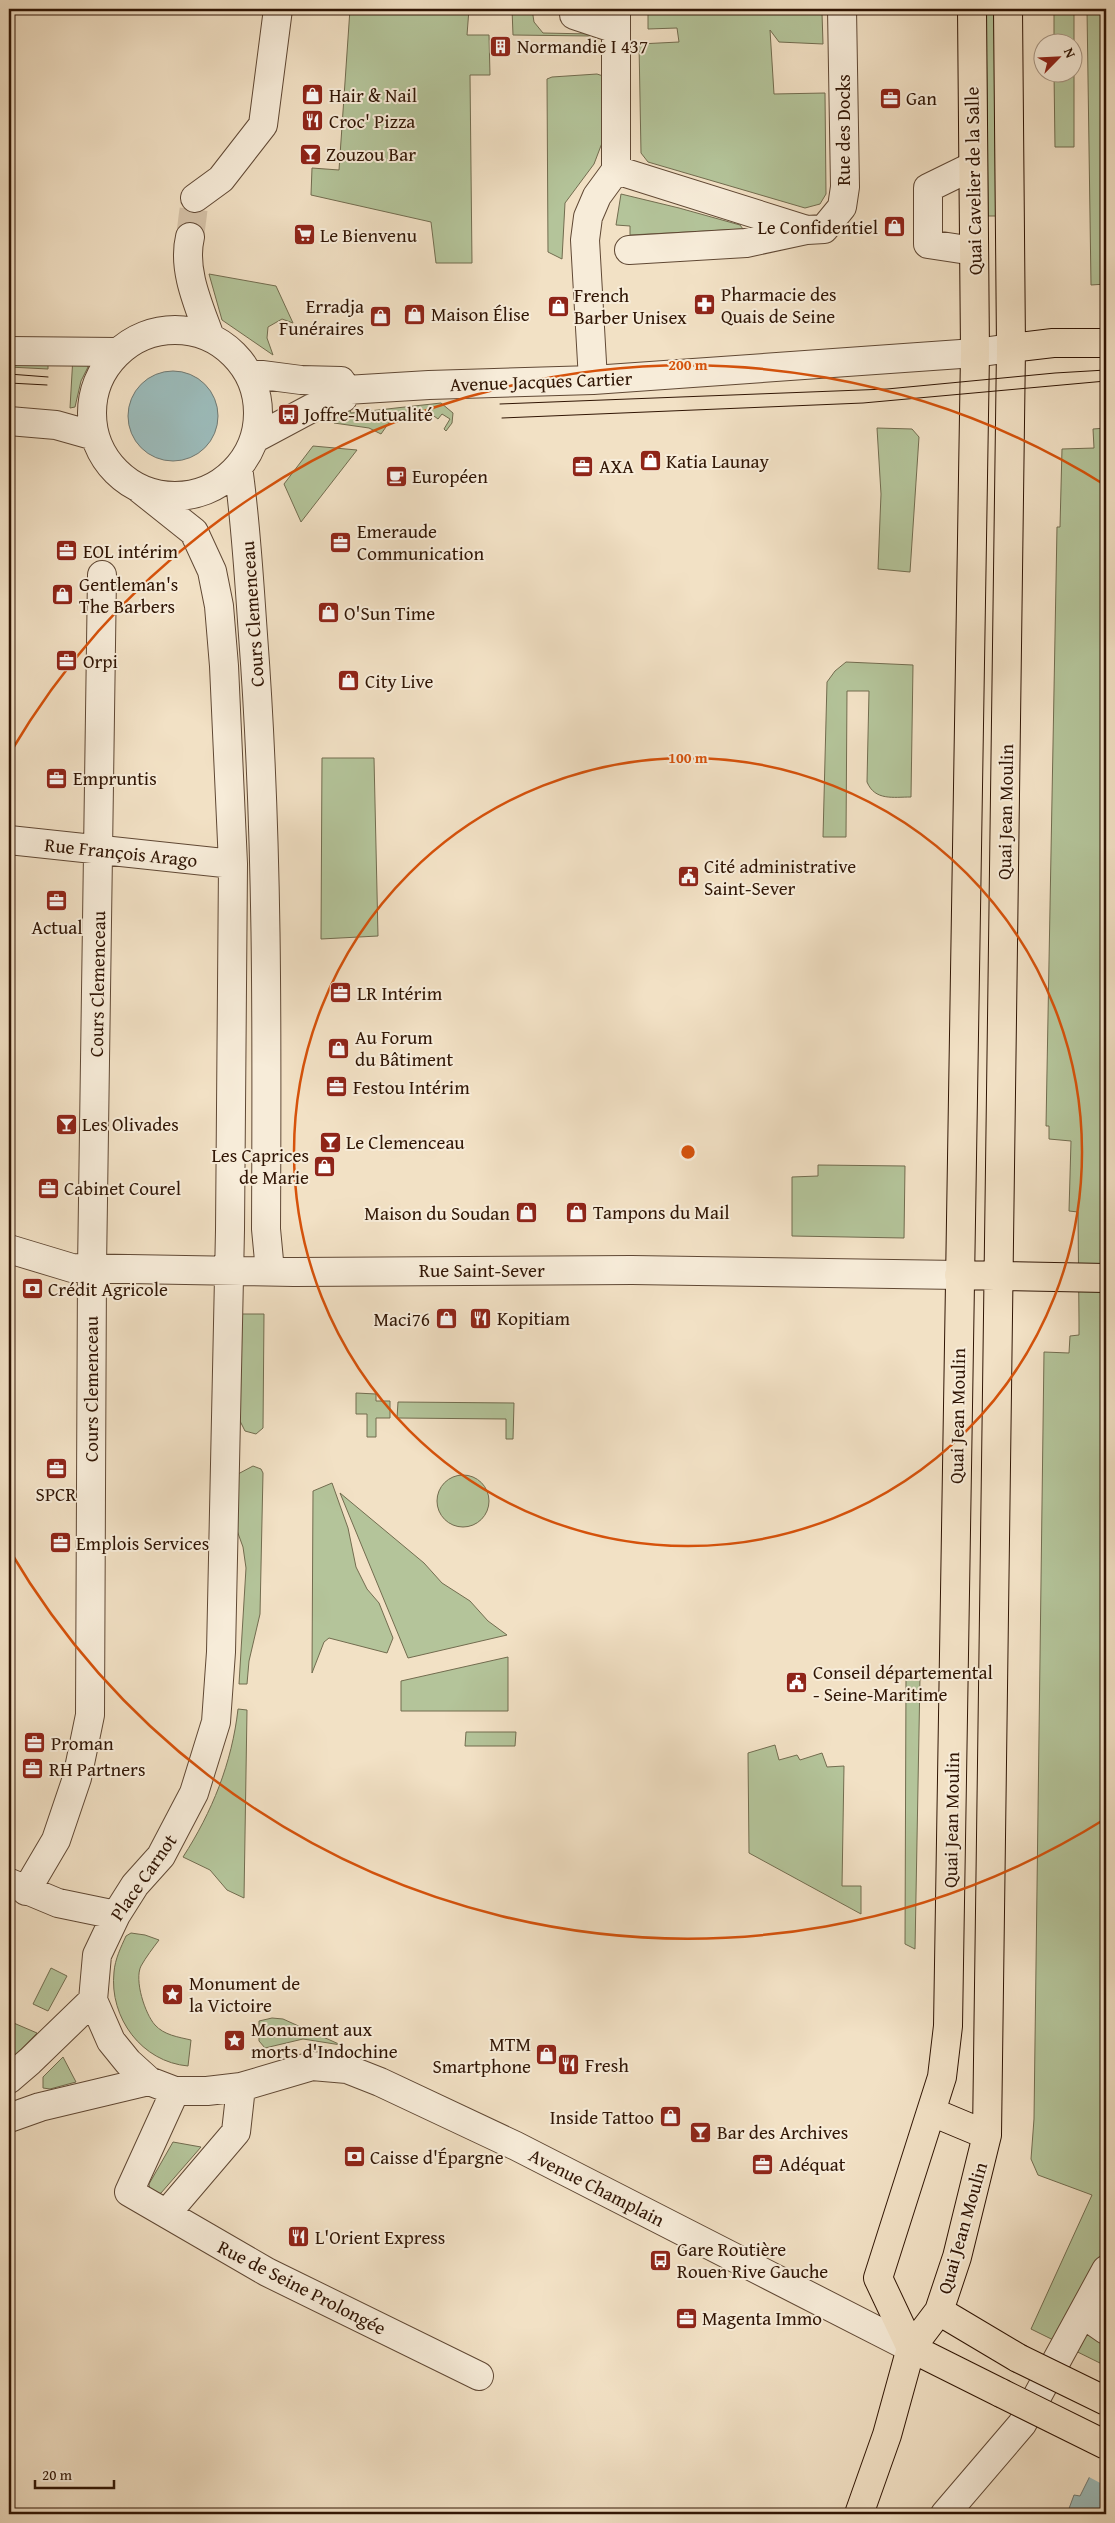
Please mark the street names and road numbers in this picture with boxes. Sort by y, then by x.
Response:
street label: Rue des Docks [829,74,857,186]
street label: Quai Cavelier de la Salle [957,86,989,275]
street label: Avenue Jacques Cartier [449,364,633,398]
street label: Cours Clemenceau [233,539,271,688]
street label: Quai Jean Moulin [990,743,1020,880]
street label: Rue François Arago [43,830,199,874]
street label: Cours Clemenceau [82,910,112,1057]
street label: Rue Saint-Sever [419,1256,545,1284]
street label: Cours Clemenceau [77,1315,105,1462]
street label: Quai Jean Moulin [942,1347,972,1484]
street label: Quai Jean Moulin [936,1751,966,1888]
street label: Place Carnot [103,1828,183,1926]
street label: Avenue Champlain [524,2141,670,2233]
street label: Quai Jean Moulin [930,2158,994,2297]
street label: Rue de Seine Prolongée [213,2232,391,2342]

